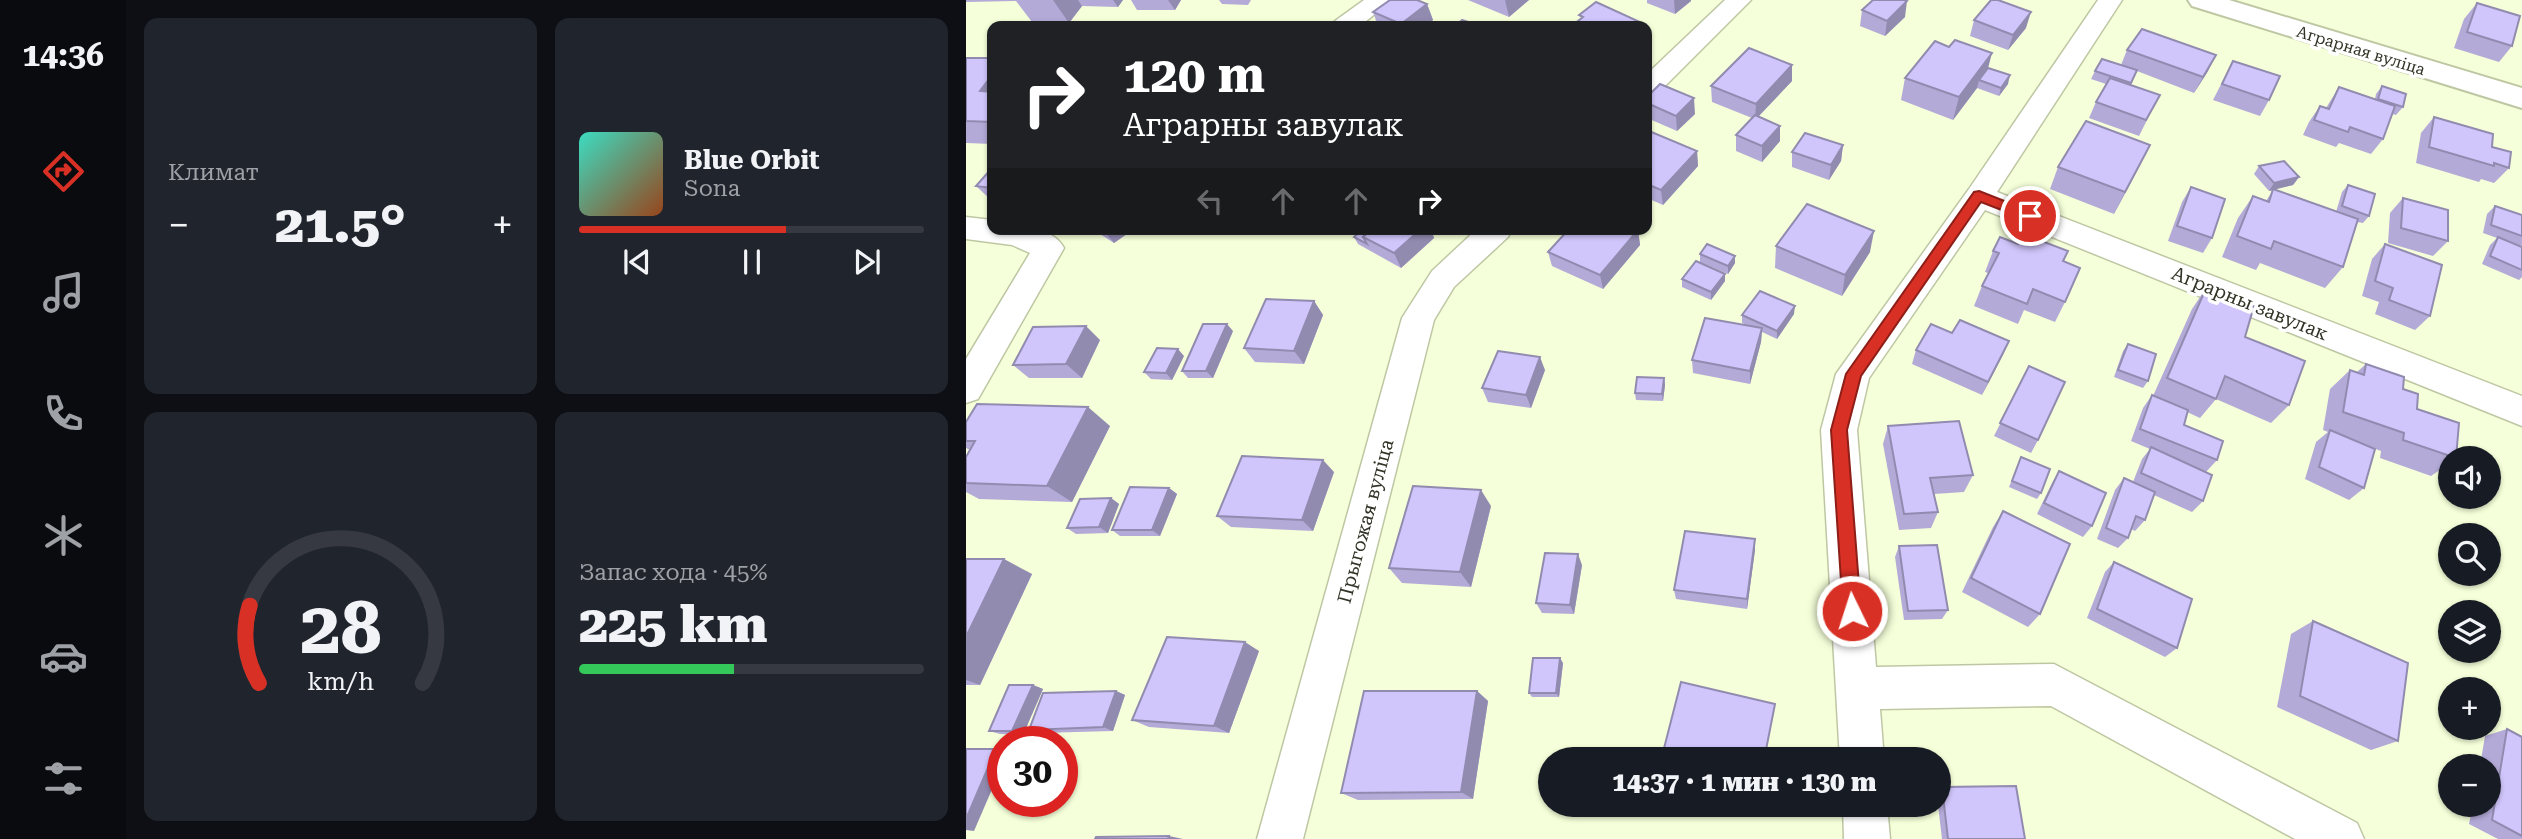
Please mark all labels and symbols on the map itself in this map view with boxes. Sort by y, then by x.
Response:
street label: Аграрная вуліца [2294,22,2428,79]
pin [2000,186,2060,246]
street label: Аграрны завулак [2168,262,2331,345]
street label: Прыгожая вуліца [1333,436,1399,606]
position arrow [1815,574,1889,648]
speed limit sign: 30 [987,726,1078,817]

